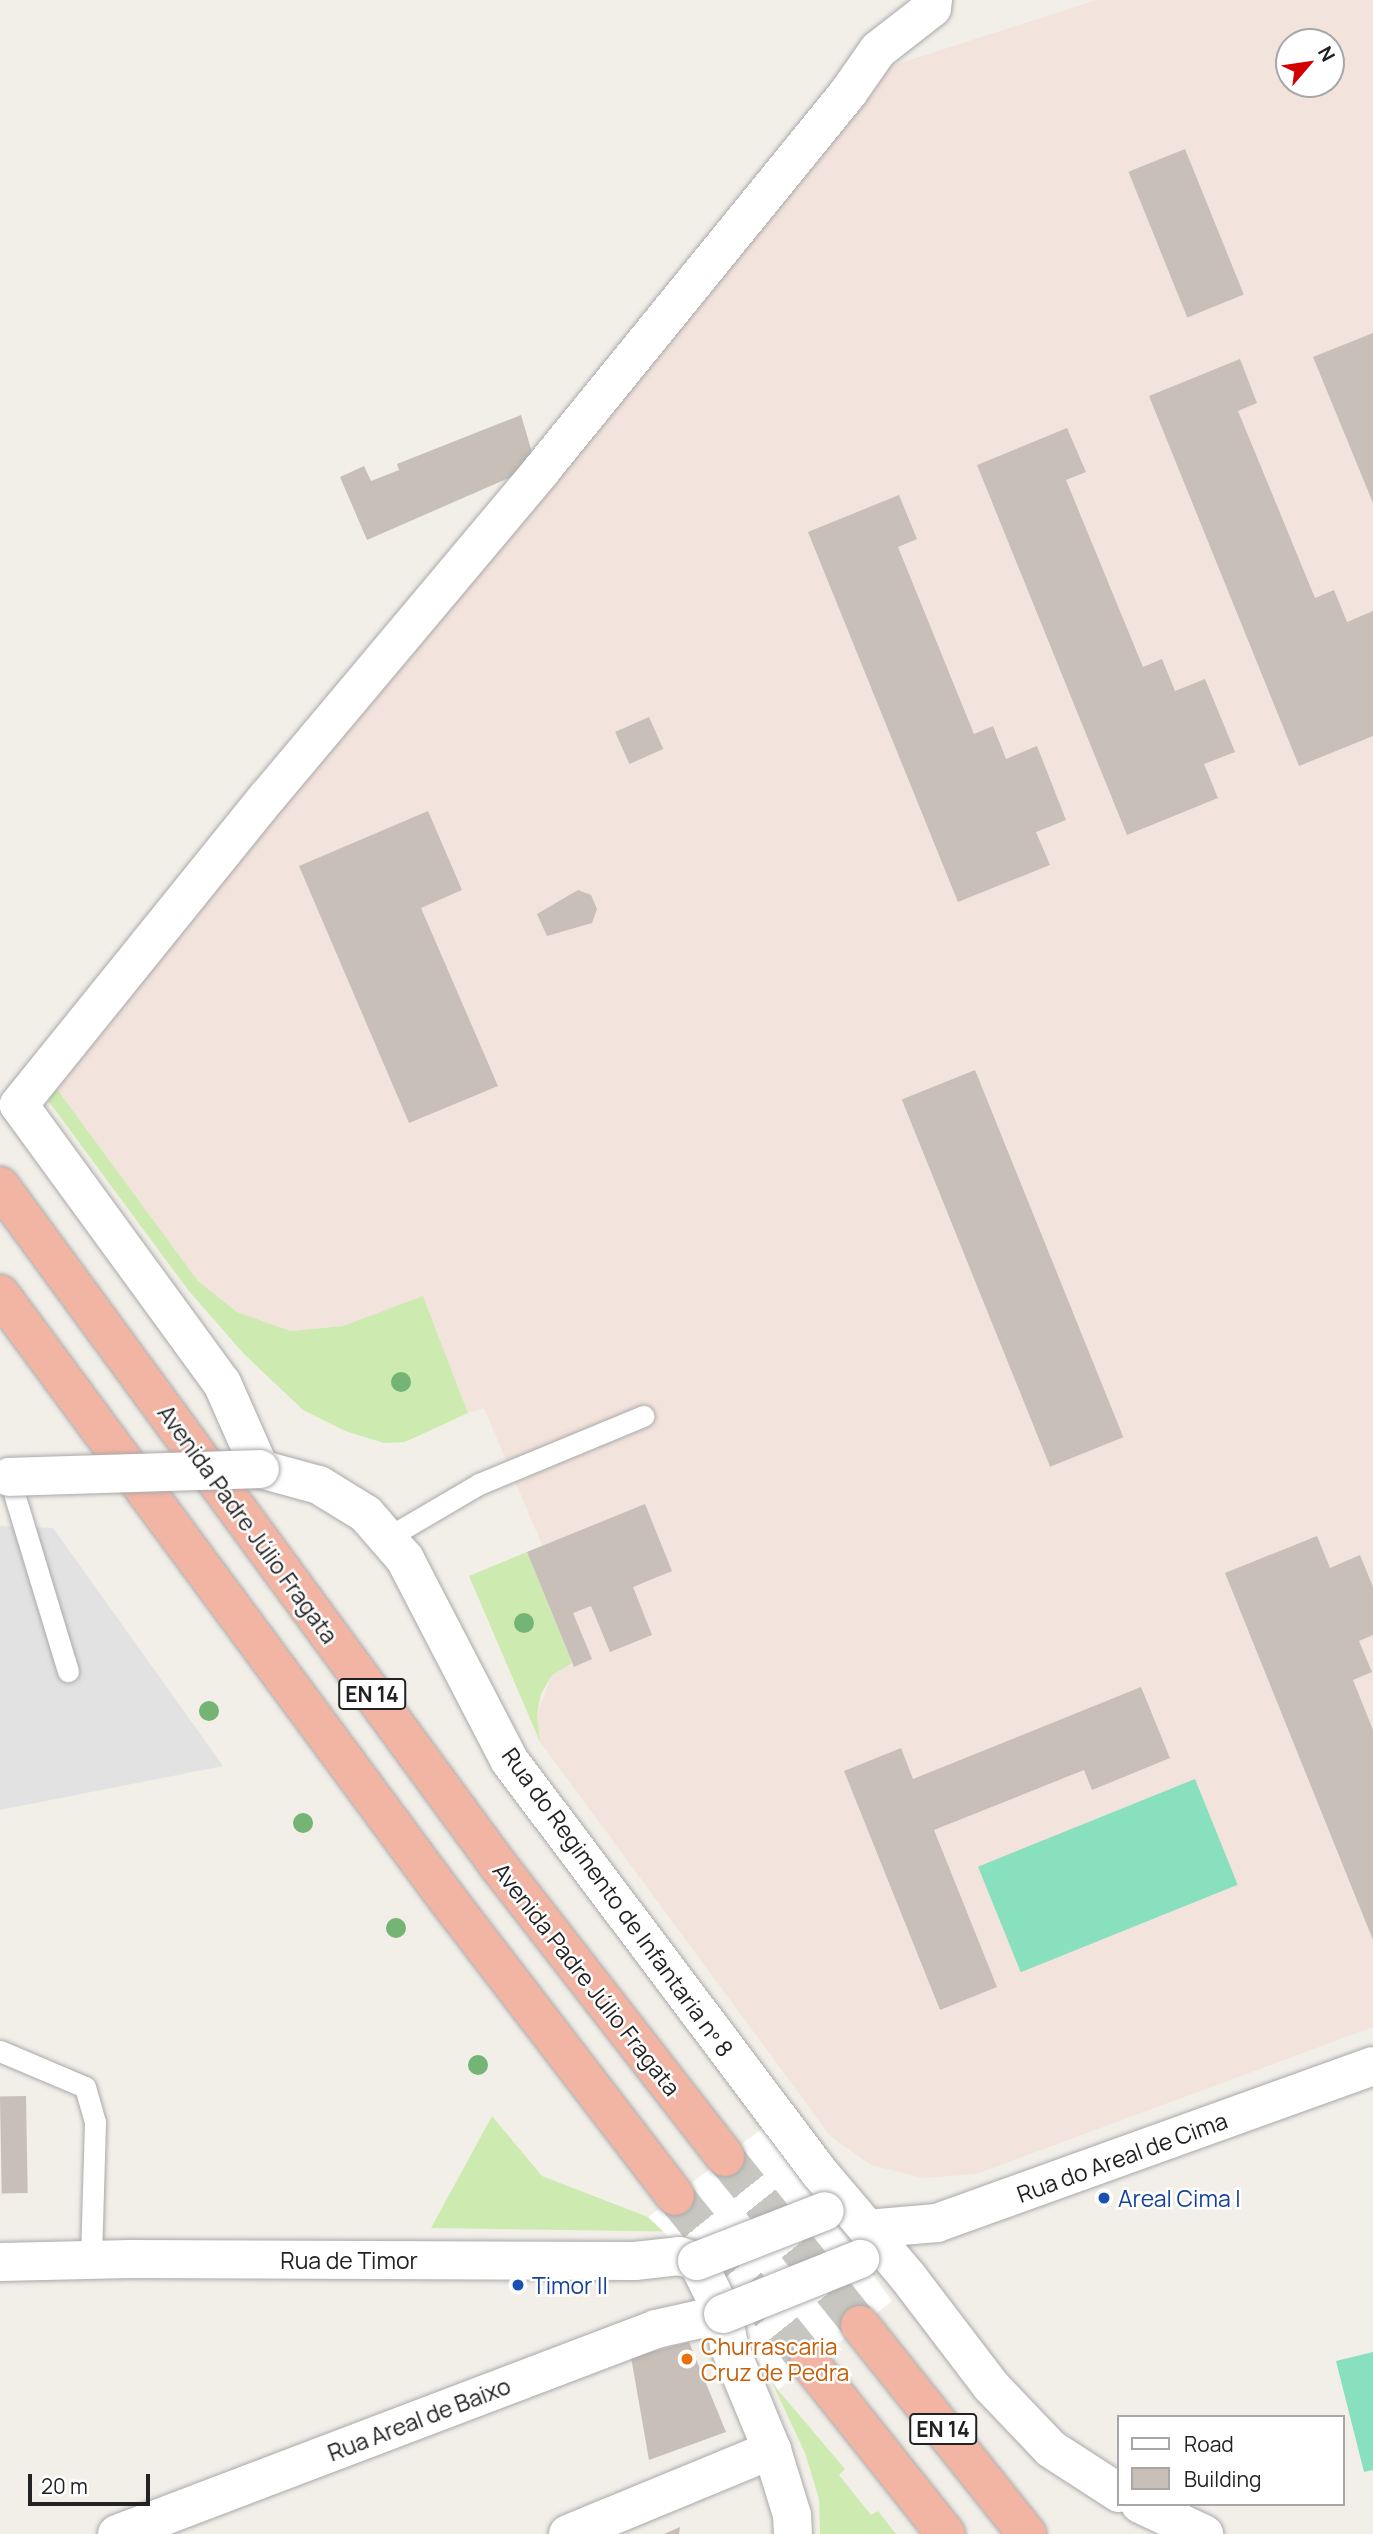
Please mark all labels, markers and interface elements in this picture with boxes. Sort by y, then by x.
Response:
north arrow [1275,28,1345,98]
text: N [1312,42,1341,66]
street label: Avenida Padre Júlio Fragata [152,1400,344,1648]
road number: EN 14 [337,1676,407,1712]
street label: Rua do Regimento de Infantaria nº 8 [497,1742,739,2062]
street label: Avenida Padre Júlio Fragata [488,1857,686,2101]
street label: Rua do Areal de Cima [1013,2106,1231,2208]
place label: Areal Cima I [1118,2184,1241,2212]
marker: Areal Cima I [1096,2190,1112,2206]
street label: Rua de Timor [280,2246,418,2274]
place label: Timor II [532,2271,608,2299]
marker: Timor II [510,2277,526,2293]
place label: Churrascaria Cruz de Pedra [701,2332,849,2386]
marker: Churrascaria Cruz de Pedra [679,2351,695,2367]
street label: Rua Areal de Baixo [324,2371,514,2467]
road number: EN 14 [908,2412,978,2446]
legend [1118,2415,1345,2506]
text: Road [1184,2430,1234,2458]
scale bar [32,2460,154,2504]
text: Building [1184,2465,1261,2493]
text: 20 m [41,2472,88,2500]

